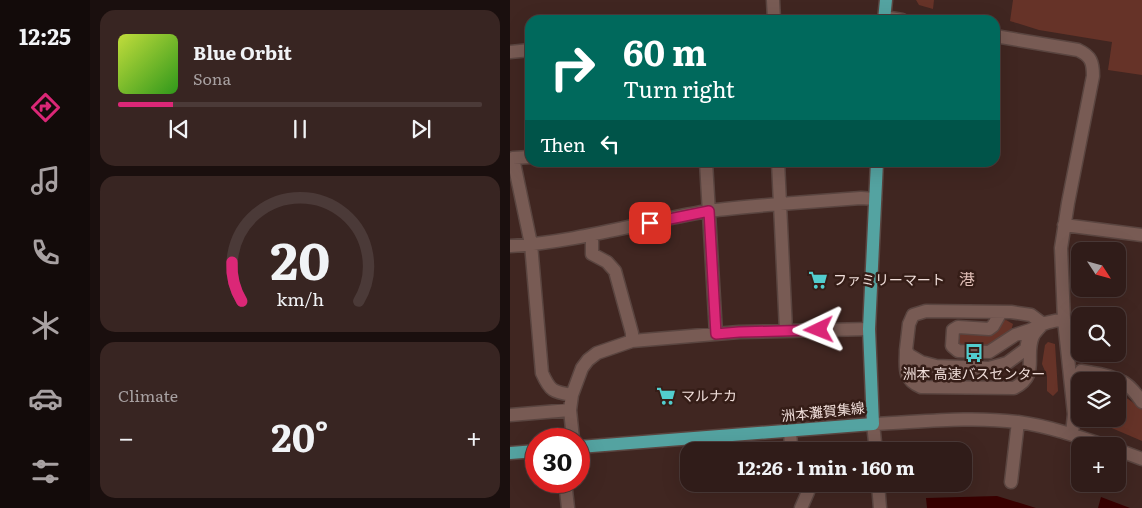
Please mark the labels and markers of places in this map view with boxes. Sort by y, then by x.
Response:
pin [629,202,671,244]
supermarket icon: ファミリーマート [807,269,829,291]
place label: ファミリーマート [833,269,945,289]
bus stop icon: 洲本 高速バスセンター [963,342,985,364]
place label: 洲本 高速バスセンター [903,363,1045,383]
supermarket icon: マルナカ [655,385,677,407]
place label: マルナカ [681,385,737,405]

